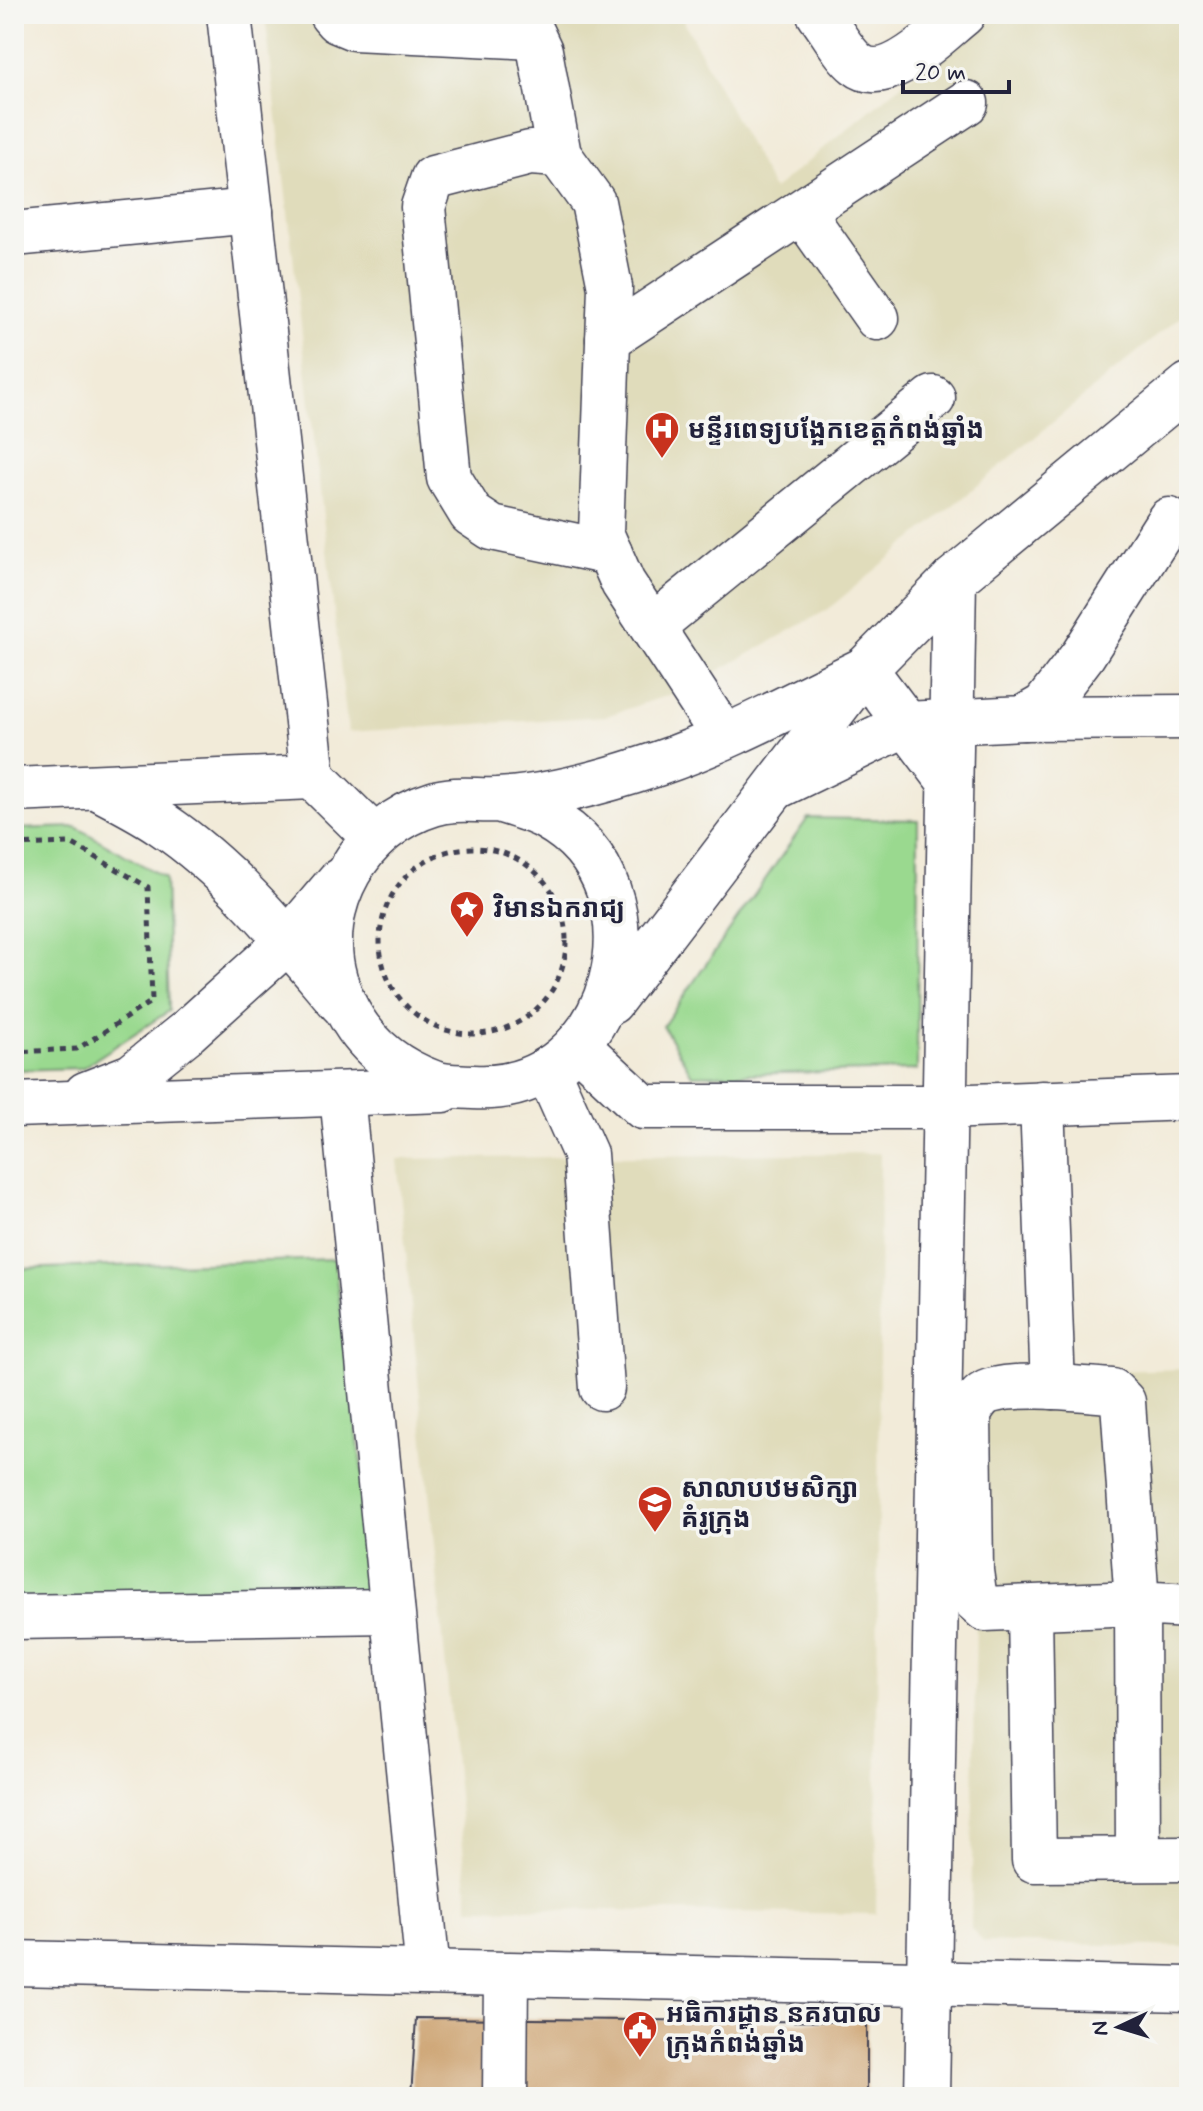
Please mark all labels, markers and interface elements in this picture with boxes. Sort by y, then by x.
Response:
scale bar [903,44,1009,94]
text: 20 m [915,58,966,89]
hospital icon: មន្ទីរពេទ្យបង្អែកខេត្តកំពង់ឆ្នាំង [643,410,681,460]
place label: មន្ទីរពេទ្យបង្អែកខេត្តកំពង់ឆ្នាំង [688,414,984,448]
place icon: វិមានឯករាជ្យ [448,889,486,939]
place label: វិមានឯករាជ្យ [493,893,625,927]
place label: សាលាបឋមសិក្សា គំរូក្រុង [681,1473,858,1537]
school or university icon: សាលាបឋមសិក្សា គំរូក្រុង [636,1484,674,1534]
north arrow [1079,1987,1159,2067]
place label: អធិការដ្ឋាន នគរបាល ក្រុងកំពង់ឆ្នាំង [666,1998,882,2062]
public building icon: អធិការដ្ឋាន នគរបាល ក្រុងកំពង់ឆ្នាំង [621,2009,659,2059]
text: N [1087,2020,1116,2037]

